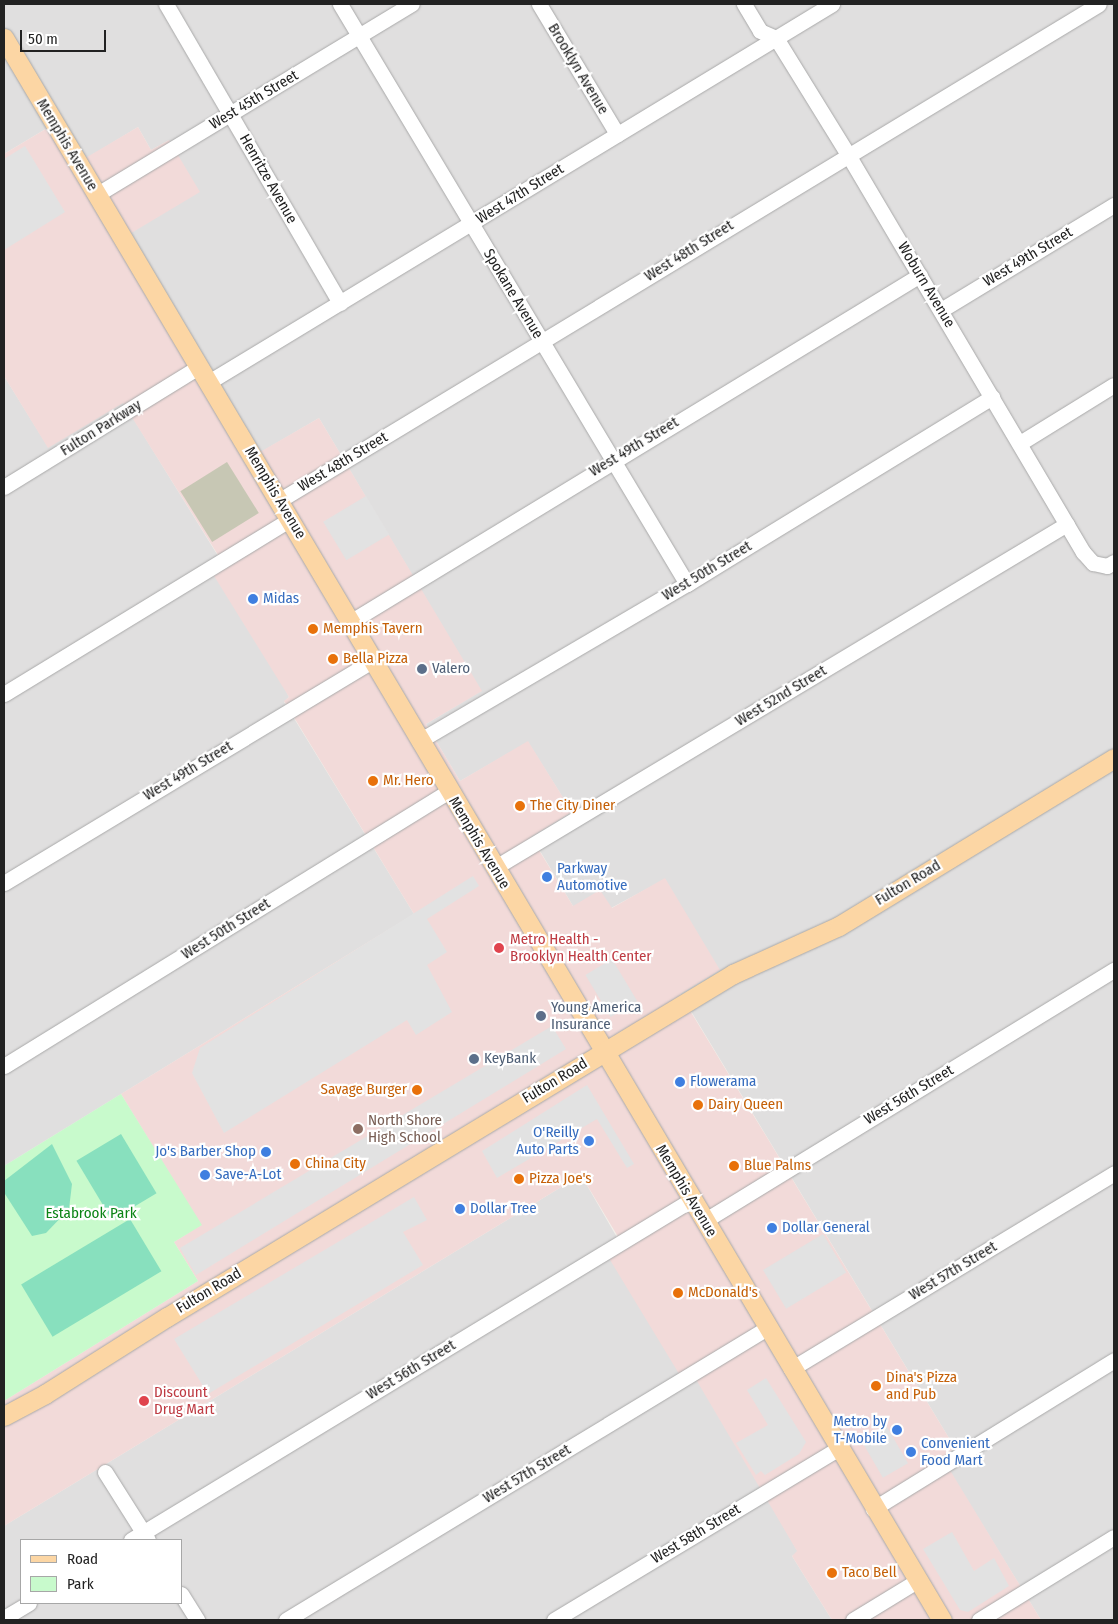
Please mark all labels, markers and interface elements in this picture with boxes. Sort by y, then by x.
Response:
scale bar [22,20,109,52]
street label: Brooklyn Avenue [544,20,612,118]
text: 50 m [28,30,58,48]
street label: West 45th Street [206,66,302,134]
street label: Memphis Avenue [32,96,102,194]
street label: Henritze Avenue [235,131,301,227]
street label: West 47th Street [473,160,567,228]
street label: West 48th Street [641,217,737,285]
street label: West 49th Street [980,223,1076,291]
street label: Woburn Avenue [893,239,959,331]
street label: Spokane Avenue [479,246,547,342]
street label: Fulton Parkway [57,396,145,460]
street label: West 49th Street [586,413,682,481]
street label: West 48th Street [295,428,391,496]
street label: Memphis Avenue [240,444,310,542]
street label: West 50th Street [659,537,755,605]
place label: Midas [263,590,299,608]
marker: Midas [247,593,259,605]
place label: Memphis Tavern [323,620,423,638]
marker: Memphis Tavern [307,623,319,635]
place label: Bella Pizza [343,650,408,668]
marker: Bella Pizza [327,653,339,665]
place label: Valero [432,660,470,678]
street label: West 52nd Street [732,662,830,730]
marker: Valero [416,663,428,675]
street label: West 49th Street [140,737,236,805]
place label: Mr. Hero [383,772,434,790]
marker: Mr. Hero [367,775,379,787]
street label: Memphis Avenue [444,794,514,892]
place label: The City Diner [530,797,615,815]
marker: The City Diner [514,800,526,812]
street label: Fulton Road [872,857,944,909]
place label: Parkway Automotive [557,859,627,894]
marker: Parkway Automotive [541,871,553,883]
street label: West 50th Street [178,895,274,963]
place label: Metro Health - Brooklyn Health Center [510,930,652,965]
marker: Metro Health - Brooklyn Health Center [492,941,506,955]
place label: Young America Insurance [551,998,641,1033]
marker: Young America Insurance [535,1010,547,1022]
place label: KeyBank [484,1050,536,1068]
marker: KeyBank [468,1053,480,1065]
street label: Fulton Road [519,1055,591,1107]
street label: West 56th Street [861,1061,957,1129]
place label: Flowerama [690,1073,756,1091]
marker: Flowerama [674,1076,686,1088]
place label: Savage Burger [320,1081,407,1099]
marker: Savage Burger [411,1084,423,1096]
place label: Dairy Queen [708,1096,783,1114]
marker: Dairy Queen [692,1099,704,1111]
place label: North Shore High School [368,1111,442,1146]
marker: North Shore High School [352,1123,364,1135]
place label: O'Reilly Auto Parts [516,1123,579,1158]
marker: O'Reilly Auto Parts [583,1135,595,1147]
street label: Memphis Avenue [651,1142,721,1240]
place label: Jo's Barber Shop [155,1143,256,1161]
marker: Jo's Barber Shop [260,1146,272,1158]
place label: China City [305,1155,366,1173]
place label: Blue Palms [744,1157,811,1175]
marker: China City [289,1158,301,1170]
marker: Blue Palms [728,1160,740,1172]
place label: Save-A-Lot [215,1166,281,1184]
marker: Save-A-Lot [199,1169,211,1181]
place label: Pizza Joe's [529,1170,592,1188]
marker: Pizza Joe's [513,1173,525,1185]
place label: Dollar Tree [470,1200,537,1218]
marker: Dollar Tree [454,1203,466,1215]
park label: Estabrook Park [45,1205,137,1223]
place label: Dollar General [782,1219,870,1237]
marker: Dollar General [766,1222,778,1234]
street label: West 57th Street [906,1238,1000,1304]
street label: Fulton Road [173,1265,245,1317]
place label: McDonald's [688,1284,758,1302]
marker: McDonald's [672,1287,684,1299]
street label: West 56th Street [363,1336,459,1404]
place label: Dina's Pizza and Pub [886,1368,957,1403]
marker: Dina's Pizza and Pub [870,1380,882,1392]
place label: Discount Drug Mart [154,1383,215,1418]
marker: Discount Drug Mart [138,1395,150,1407]
place label: Metro by T-Mobile [833,1412,887,1447]
marker: Metro by T-Mobile [891,1424,903,1436]
place label: Convenient Food Mart [921,1434,990,1469]
street label: West 57th Street [480,1441,574,1507]
marker: Convenient Food Mart [905,1446,917,1458]
street label: West 58th Street [648,1500,744,1568]
legend [20,1539,182,1604]
text: Road [67,1550,98,1568]
place label: Taco Bell [842,1564,897,1582]
marker: Taco Bell [826,1567,838,1579]
text: Park [67,1575,94,1593]

